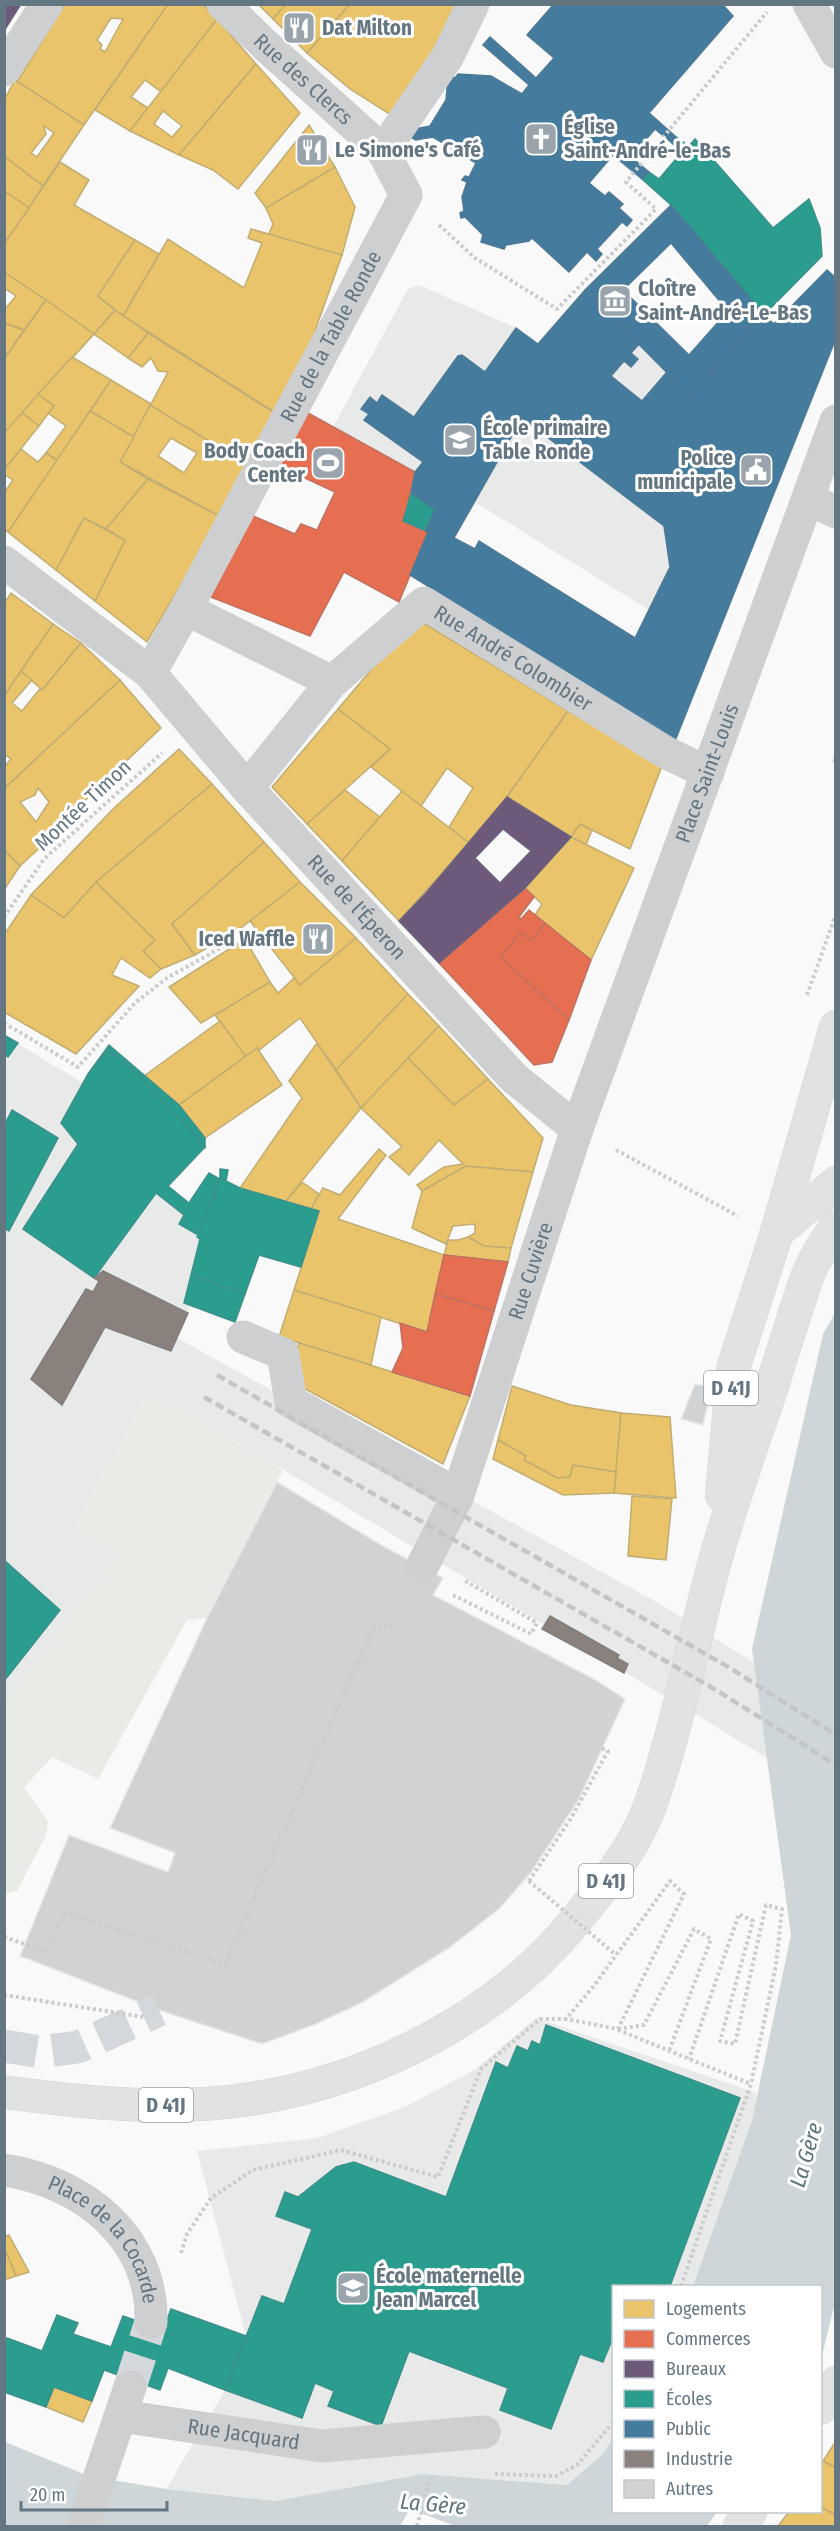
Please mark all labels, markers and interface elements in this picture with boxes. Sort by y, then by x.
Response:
restaurant icon: Dat Milton [281,10,317,46]
place label: Dat Milton [322,15,412,41]
street label: Rue des Clercs [248,28,358,130]
place label: Église Saint-André-le-Bas [564,113,731,164]
church icon: Église Saint-André-le-Bas [523,121,559,157]
restaurant icon: Le Simone's Café [294,132,330,168]
place label: Le Simone's Café [335,137,481,163]
street label: Rue de la Table Ronde [275,246,387,427]
place label: Cloître Saint-André-Le-Bas [638,276,809,326]
museum icon: Cloître Saint-André-Le-Bas [597,283,633,319]
place label: École primaire Table Ronde [483,414,608,465]
school or university icon: École primaire Table Ronde [442,422,478,458]
place label: Body Coach Center [204,438,305,488]
sports icon: Body Coach Center [310,445,346,481]
place label: Police municipale [637,445,733,495]
public building icon: Police municipale [738,452,774,488]
street label: Rue André Colombier [429,599,598,717]
street label: Place Saint-Louis [670,700,744,847]
street label: Montée Timon [29,754,137,856]
street label: Rue de l'Éperon [302,849,412,965]
restaurant icon: Iced Waffle [300,921,336,957]
place label: Iced Waffle [199,926,295,952]
street label: Rue Cuvière [503,1219,559,1323]
road number: D 41J [704,1371,758,1405]
road number: D 41J [579,1864,633,1898]
road number: D 41J [139,2088,193,2122]
water label: La Gère [784,2120,828,2190]
street label: Place de la Cocarde [44,2170,163,2305]
place label: École maternelle Jean Marcel [375,2262,522,2313]
school or university icon: École maternelle Jean Marcel [335,2270,371,2306]
legend [612,2285,822,2513]
text: Logements [666,2298,746,2320]
text: Commerces [666,2328,751,2350]
text: Bureaux [666,2358,726,2380]
text: Écoles [666,2387,712,2410]
street label: Rue Jacquard [186,2413,301,2455]
text: Public [666,2418,711,2440]
text: Industrie [666,2448,733,2470]
scale bar [21,2474,166,2512]
text: Autres [666,2478,713,2500]
text: 20 m [30,2484,65,2506]
water label: La Gère [399,2488,467,2520]

